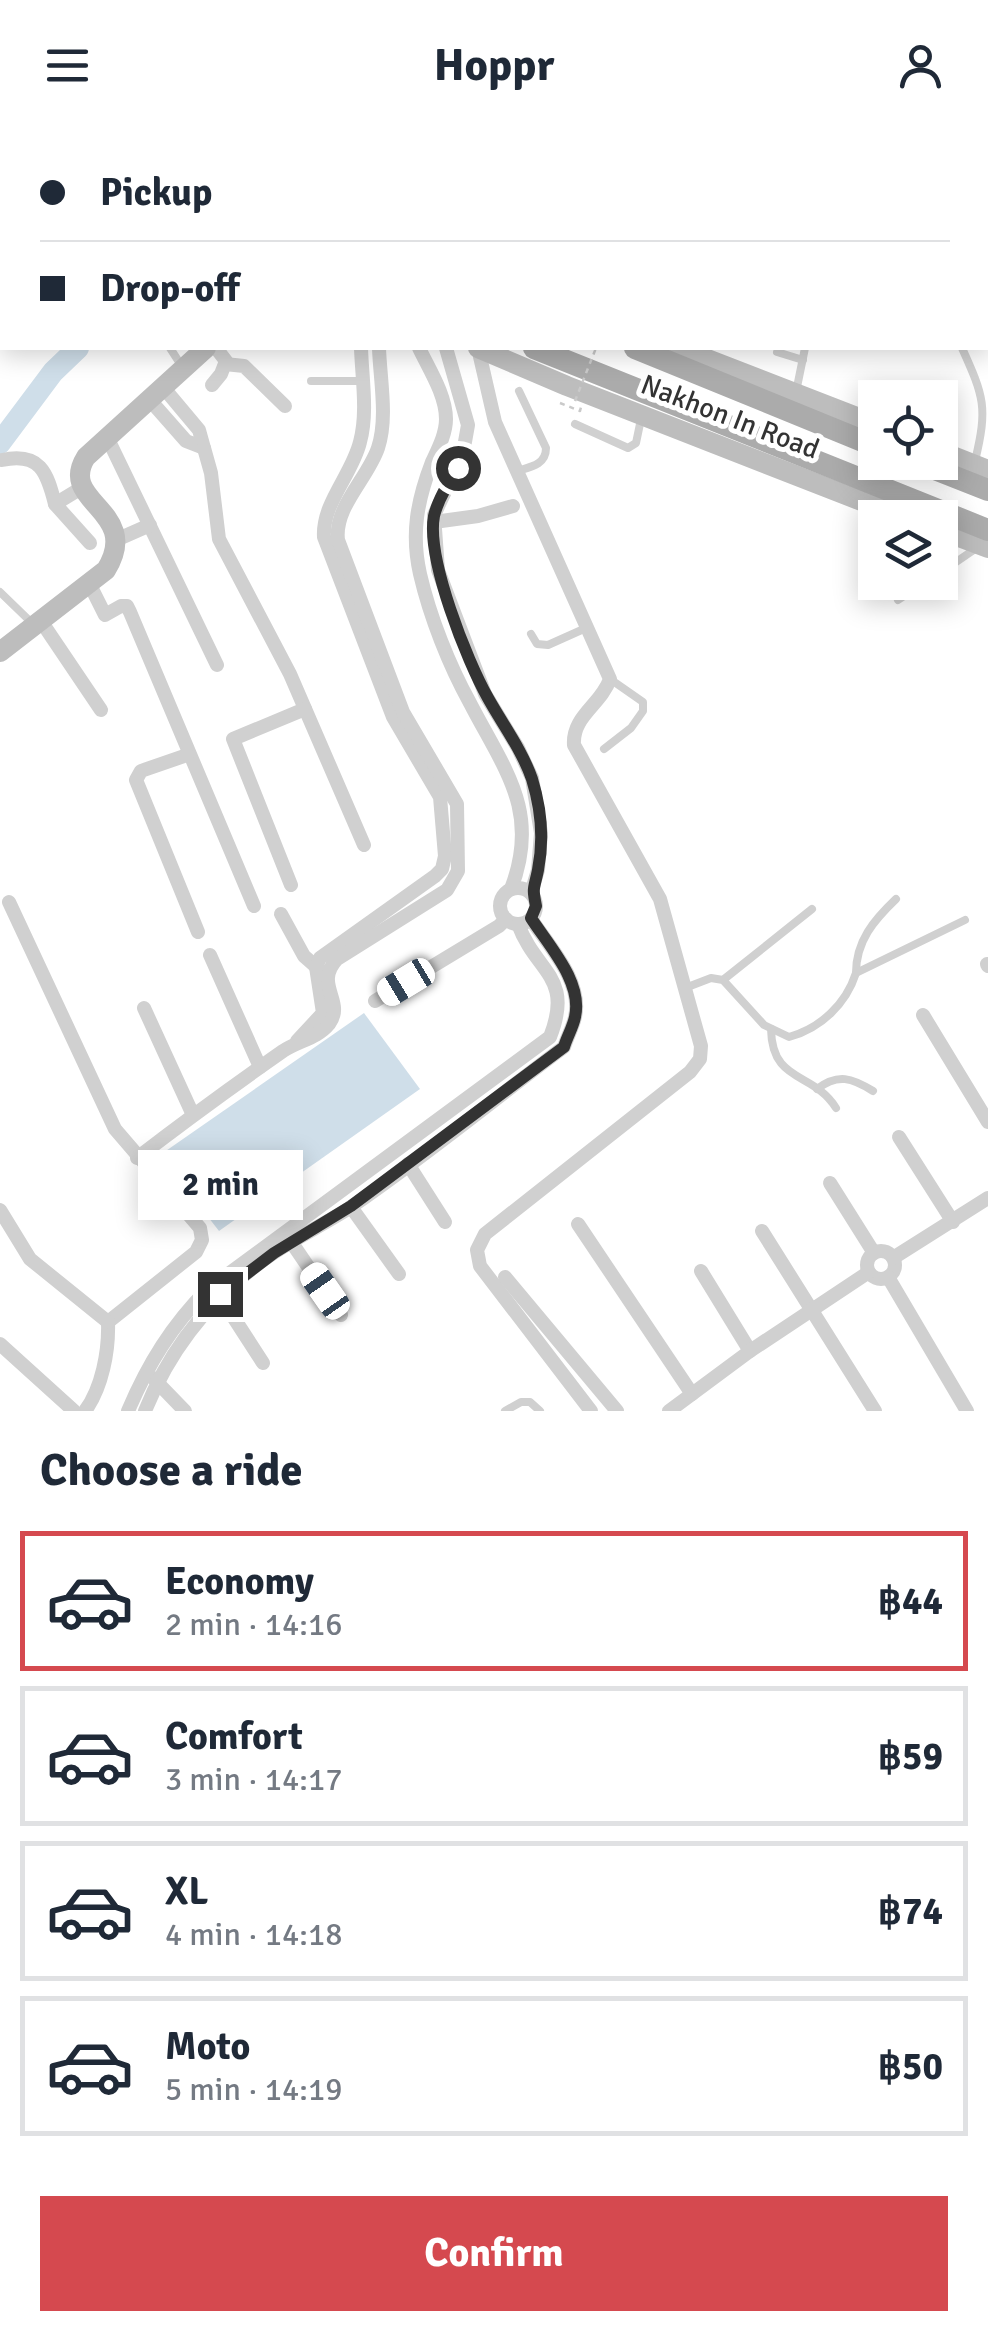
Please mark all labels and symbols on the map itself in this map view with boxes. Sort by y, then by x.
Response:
street label: Nakhon In Road [636,367,824,467]
route start [436,446,481,491]
car [373,954,439,1010]
callout: 2 min [138,1149,302,1219]
car [296,1258,354,1324]
route end [198,1272,243,1317]

